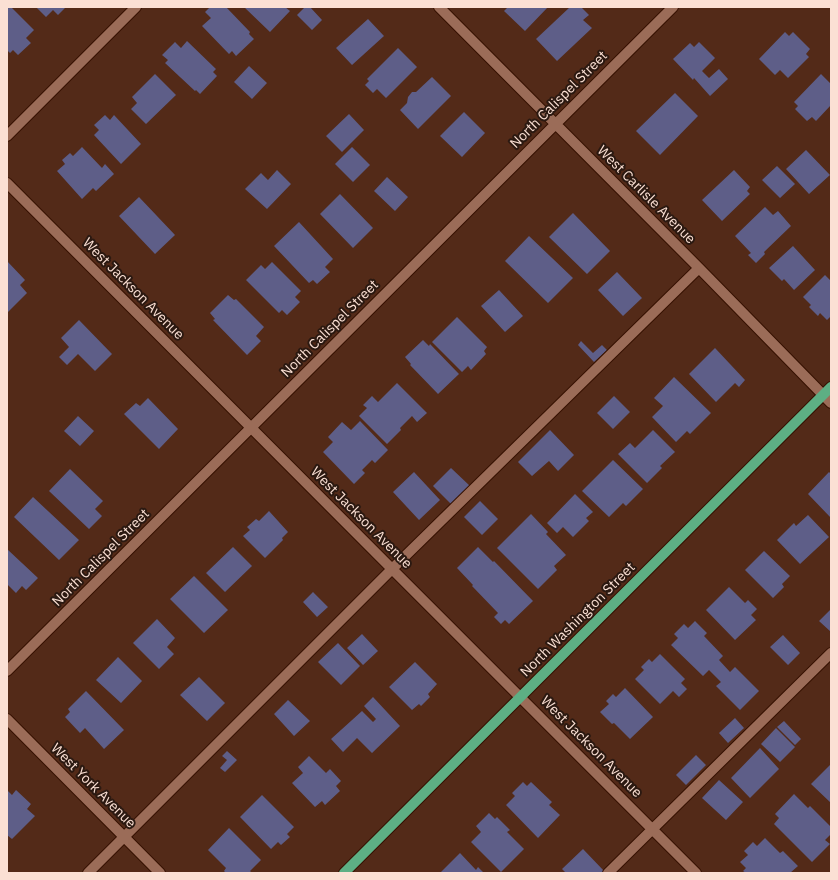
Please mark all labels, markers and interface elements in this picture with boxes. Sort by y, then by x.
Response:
street label: North Calispel Street [507,48,611,152]
street label: West Carlisle Avenue [593,142,699,248]
street label: West Jackson Avenue [79,235,187,343]
street label: North Calispel Street [278,277,382,381]
street label: West Jackson Avenue [307,464,415,572]
street label: North Calispel Street [49,506,153,610]
street label: North Washington Street [517,559,639,681]
street label: West Jackson Avenue [537,693,645,801]
street label: West York Avenue [47,740,139,832]

